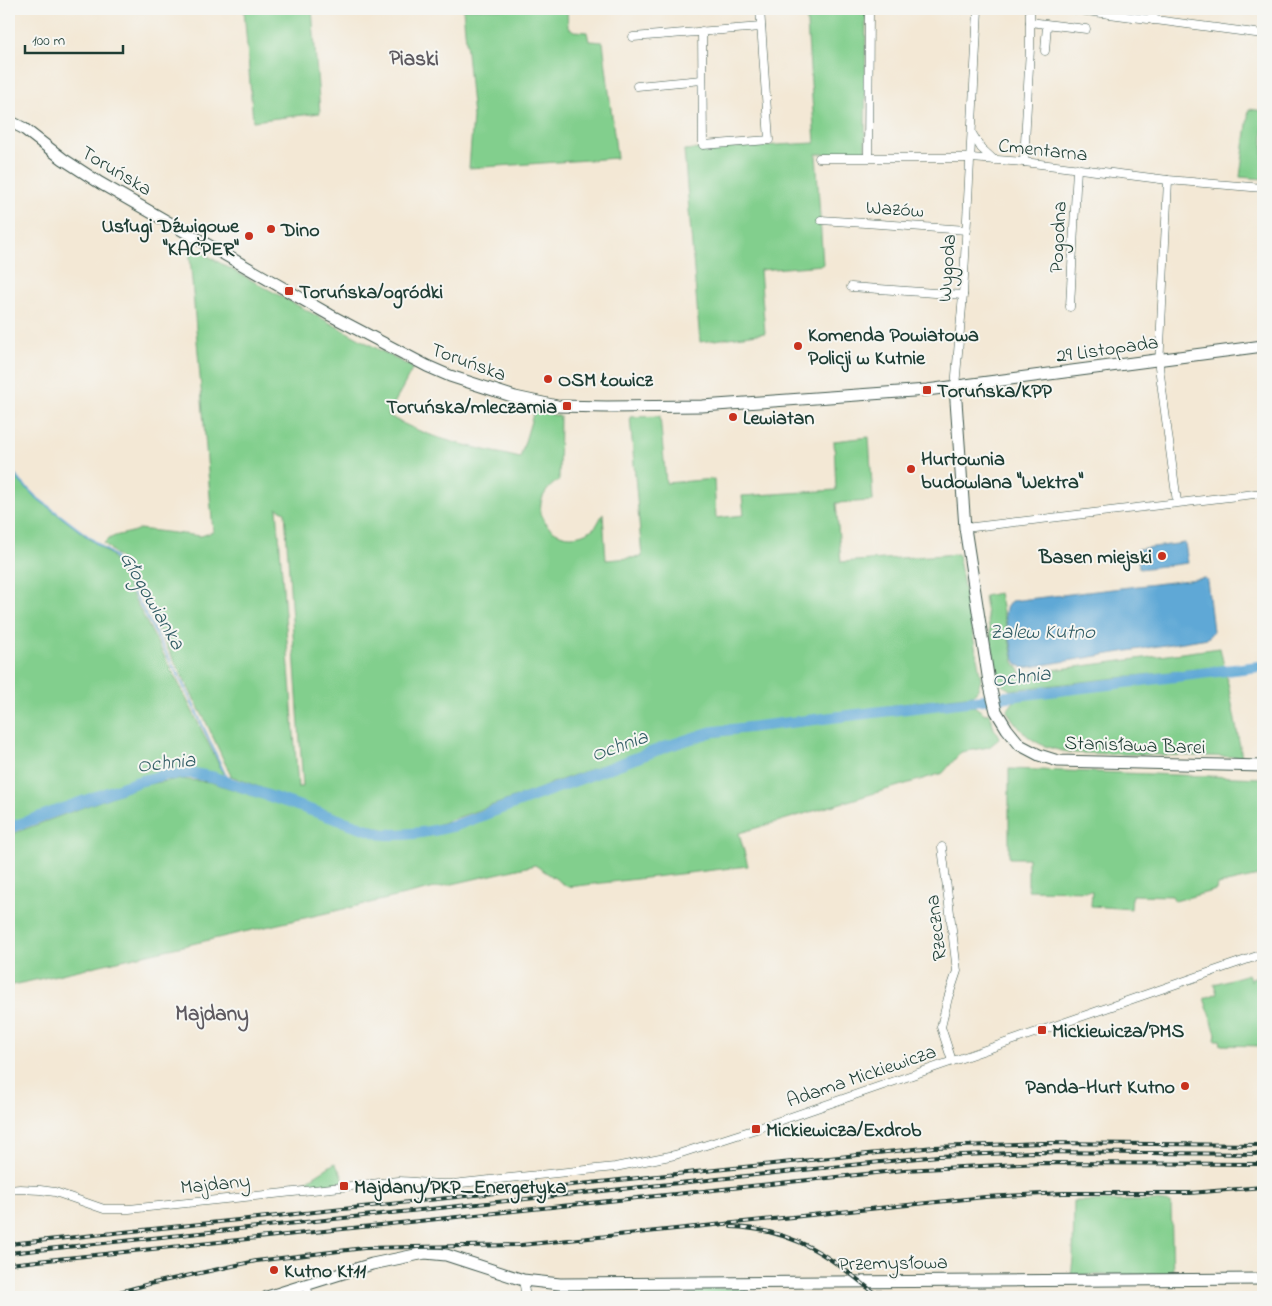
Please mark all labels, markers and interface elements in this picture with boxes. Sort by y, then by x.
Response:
scale bar [25,22,122,54]
text: 100 m [32,30,65,52]
district label: Piaski [389,45,439,75]
street label: Cmentarna [997,132,1089,171]
street label: Toruńska [75,140,157,205]
street label: Wazów [865,194,925,227]
street label: Pogodna [1043,200,1077,274]
place label: Usługi Dźwigowe "KACPER" [101,213,240,265]
place label: Dino [280,217,320,246]
marker: Dino [265,223,277,235]
marker: Usługi Dźwigowe "KACPER" [243,230,255,242]
street label: Wygoda [932,233,966,303]
place label: Toruńska/ogródki [299,279,443,309]
marker: Toruńska/ogródki [283,285,295,297]
place label: Komenda Powiatowa Policji w Kutnie [808,322,979,374]
street label: 29 Listopada [1054,329,1160,372]
street label: Toruńska [426,336,510,390]
marker: Komenda Powiatowa Policji w Kutnie [792,340,804,352]
place label: OSM Łowicz [558,367,654,396]
marker: OSM Łowicz [542,373,554,385]
place label: Toruńska/KPP [937,378,1053,407]
marker: Toruńska/KPP [921,384,933,396]
place label: Toruńska/mleczarnia [386,394,557,423]
marker: Toruńska/mleczarnia [561,400,573,412]
place label: Lewiatan [743,405,814,434]
marker: Lewiatan [727,411,739,423]
place label: Hurtownia budowlana "Wektra" [921,446,1084,498]
marker: Hurtownia budowlana "Wektra" [905,463,917,475]
place label: Basen miejski [1038,544,1152,573]
water label: Głogowianka [110,546,192,657]
marker: Basen miejski [1156,550,1168,562]
water label: Zalew Kutno [989,618,1096,648]
water label: Ochnia [990,659,1053,696]
water label: Ochnia [587,723,653,771]
street label: Stanisława Barei [1064,730,1206,763]
water label: Ochnia [136,746,198,782]
street label: Rzeczna [919,893,956,962]
district label: Majdany [175,1000,249,1032]
place label: Mickiewicza/PMS [1052,1018,1184,1047]
marker: Mickiewicza/PMS [1036,1024,1048,1036]
street label: Adama Mickiewicza [783,1038,940,1117]
place label: Panda-Hurt Kutno [1025,1074,1175,1103]
marker: Panda-Hurt Kutno [1179,1080,1191,1092]
place label: Mickiewicza/Exdrob [766,1117,922,1146]
marker: Mickiewicza/Exdrob [750,1123,762,1135]
street label: Majdany [179,1167,252,1204]
place label: Majdany/PKP_Energetyka [354,1174,566,1204]
marker: Majdany/PKP_Energetyka [338,1180,350,1192]
street label: Przemysłowa [838,1249,948,1280]
place label: Kutno Kt11 [284,1258,367,1287]
marker: Kutno Kt11 [268,1264,280,1276]

